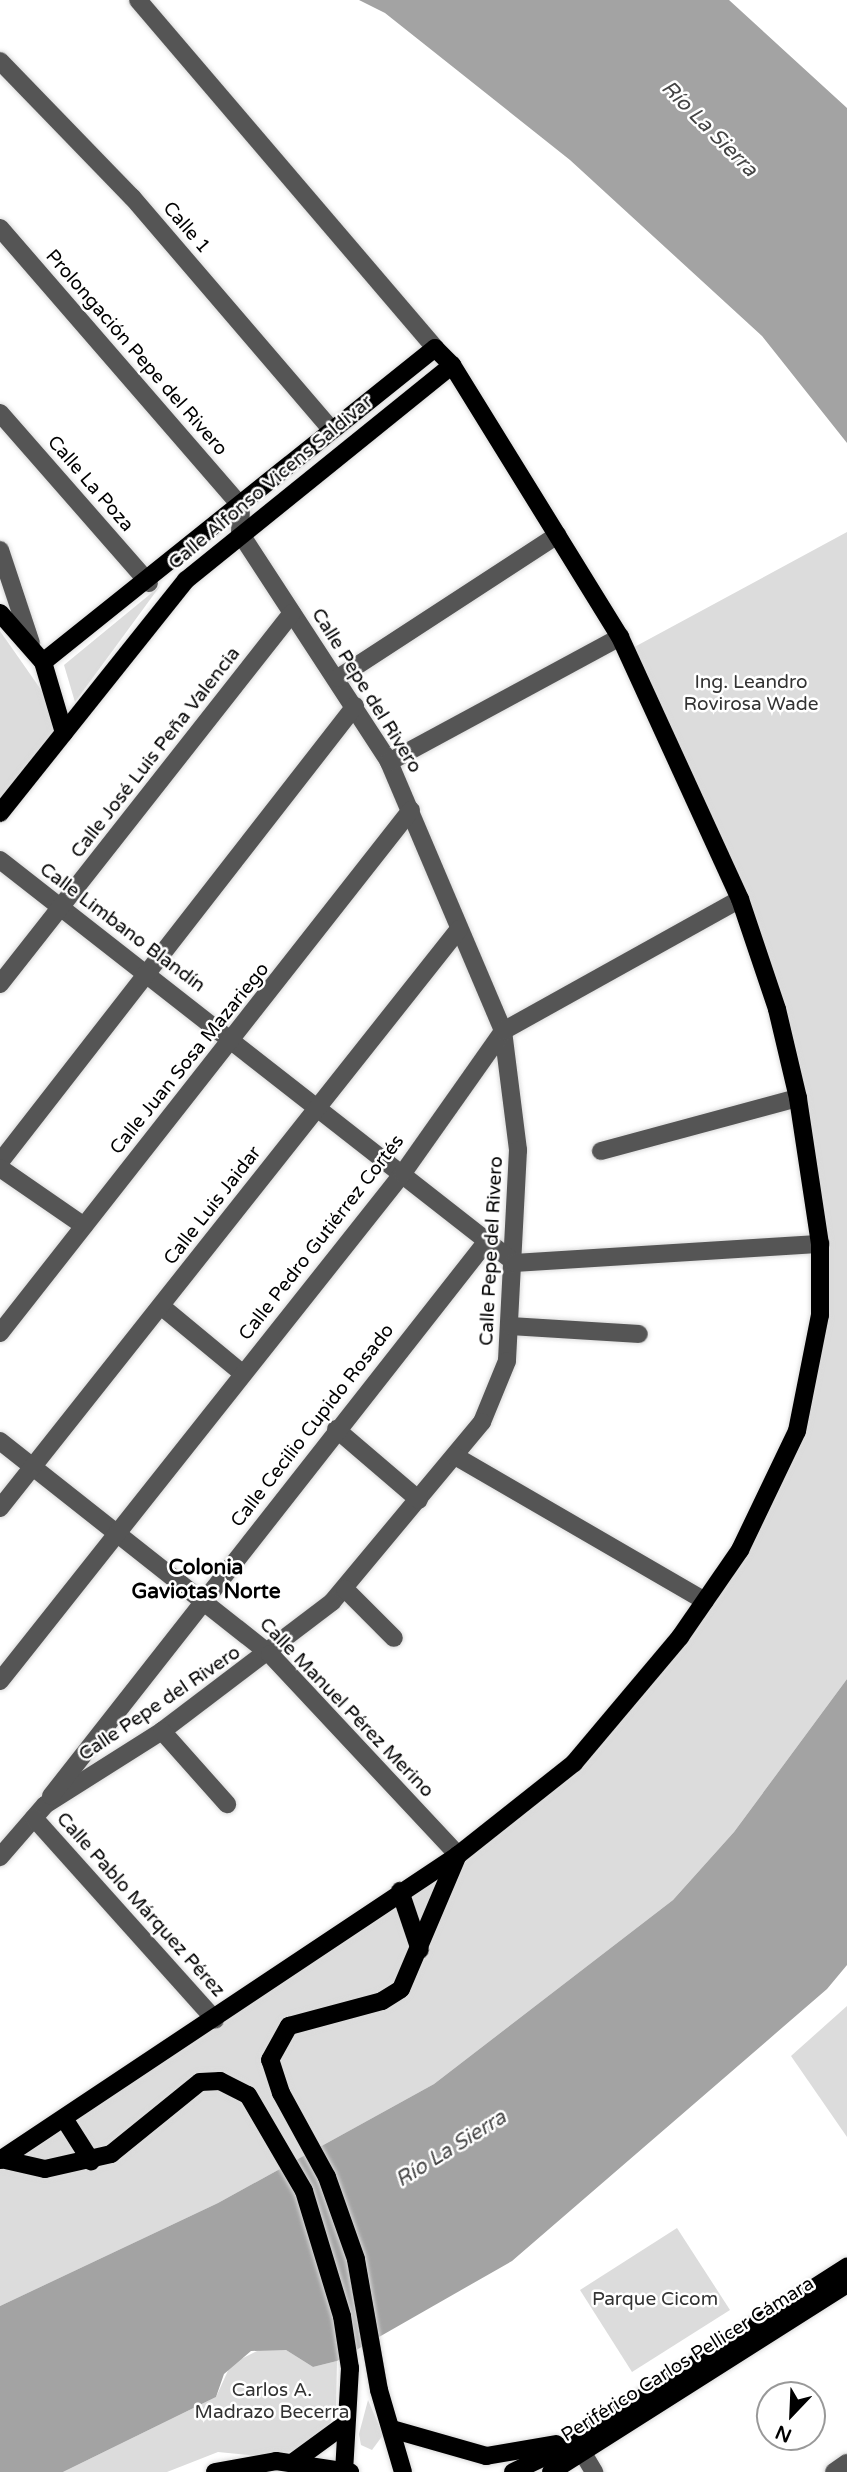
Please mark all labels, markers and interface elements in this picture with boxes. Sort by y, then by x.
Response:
water label: Río La Sierra [656,76,762,182]
street label: Calle 1 [157,198,215,258]
street label: Prolongación Pepe del Rivero [40,245,232,461]
street label: Calle Alfonso Vicens Saldivar [164,391,378,575]
street label: Calle La Poza [42,431,138,537]
street label: Calle Pepe del Rivero [306,604,426,778]
street label: Calle José Luis Peña Valencia [67,643,245,863]
park label: Ing. Leandro Rovirosa Wade [684,672,818,716]
street label: Calle Limbano Blandín [35,858,209,998]
street label: Calle Juan Sosa Mazariego [106,959,274,1159]
street label: Calle Pedro Gutiérrez Cortés [235,1131,409,1345]
street label: Calle Luis Jaidar [160,1142,266,1270]
street label: Calle Pepe del Rivero [476,1156,508,1346]
street label: Calle Cecilio Cupido Rosado [227,1320,399,1532]
district label: Colonia Gaviotas Norte [131,1555,281,1605]
street label: Calle Manuel Pérez Merino [254,1613,438,1803]
street label: Calle Pepe del Rivero [75,1641,245,1767]
street label: Calle Pablo Márquez Pérez [51,1808,229,2002]
water label: Río La Sierra [391,2105,511,2193]
street label: Periférico Carlos Pellicer Cámara [558,2273,818,2447]
park label: Parque Cicom [592,2289,718,2311]
park label: Carlos A. Madrazo Becerra [195,2380,349,2424]
north arrow [756,2381,826,2451]
text: N [772,2420,795,2447]

